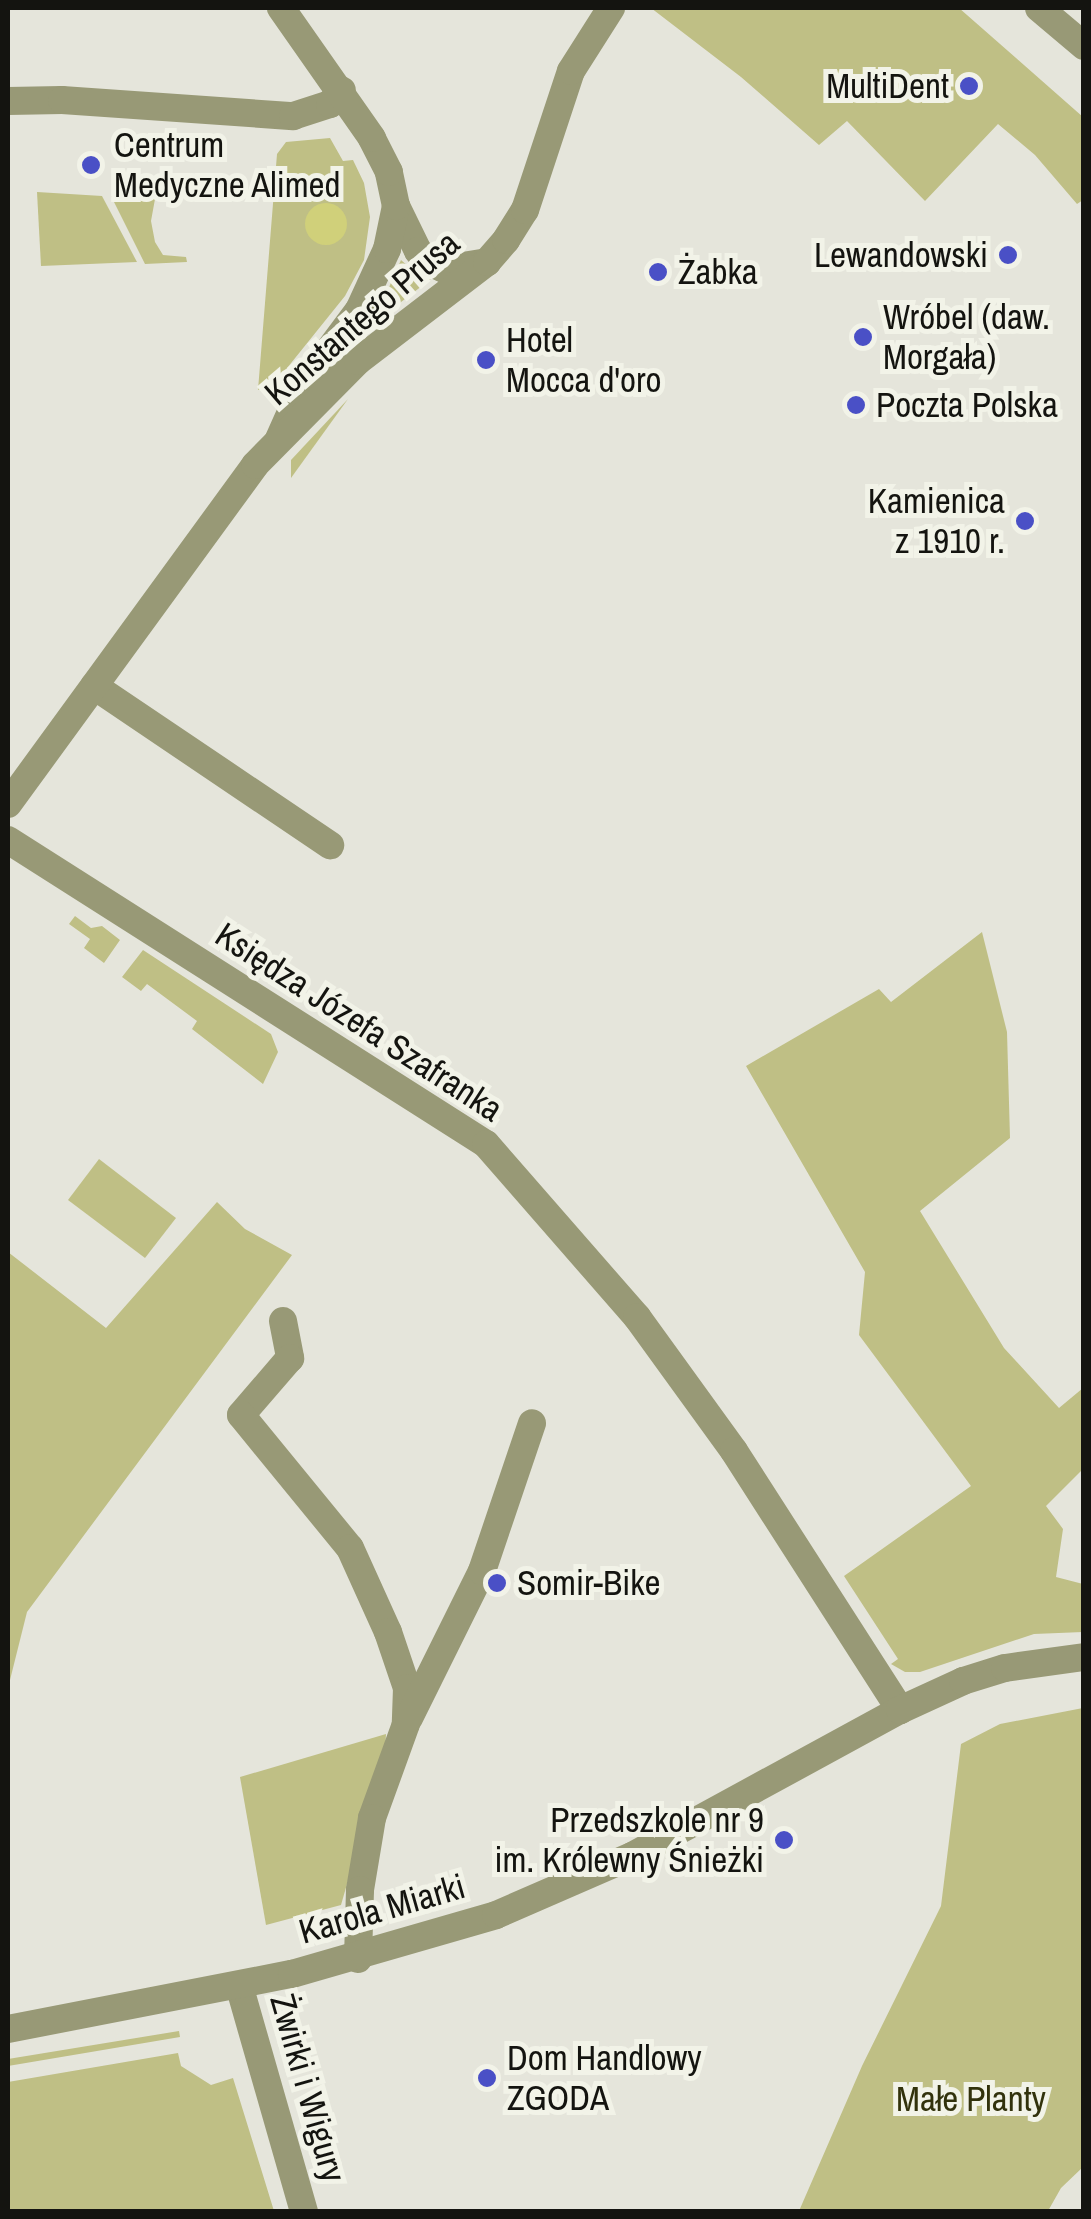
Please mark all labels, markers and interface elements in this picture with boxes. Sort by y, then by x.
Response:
place label: MultiDent [826,65,949,107]
marker: MultiDent [958,75,980,97]
place label: Centrum Medyczne Alimed [114,124,342,206]
marker: Centrum Medyczne Alimed [78,152,104,178]
street label: Konstantego Prusa [256,222,468,414]
place label: Lewandowski [814,234,988,276]
marker: Lewandowski [997,244,1019,266]
place label: Żabka [678,251,758,293]
marker: Żabka [647,261,669,283]
place label: Wróbel (daw. Morgała) [883,296,1050,378]
place label: Hotel Mocca d'oro [506,319,661,401]
marker: Wróbel (daw. Morgała) [852,326,874,348]
marker: Hotel Mocca d'oro [475,349,497,371]
place label: Poczta Polska [876,384,1058,426]
marker: Poczta Polska [845,394,867,416]
place label: Kamienica z 1910 r. [868,480,1005,562]
marker: Kamienica z 1910 r. [1014,510,1036,532]
street label: Księdza Józefa Szafranka [208,914,510,1130]
place label: Somir-Bike [517,1562,661,1604]
marker: Somir-Bike [486,1572,508,1594]
place label: Przedszkole nr 9 im. Królewny Śnieżki [494,1799,764,1881]
marker: Przedszkole nr 9 im. Królewny Śnieżki [773,1829,795,1851]
street label: Karola Miarki [294,1865,470,1953]
street label: Żwirki i Wigury [261,1989,355,2187]
place label: Dom Handlowy ZGODA [507,2037,702,2119]
marker: Dom Handlowy ZGODA [476,2067,498,2089]
park label: Małe Planty [896,2078,1046,2120]

